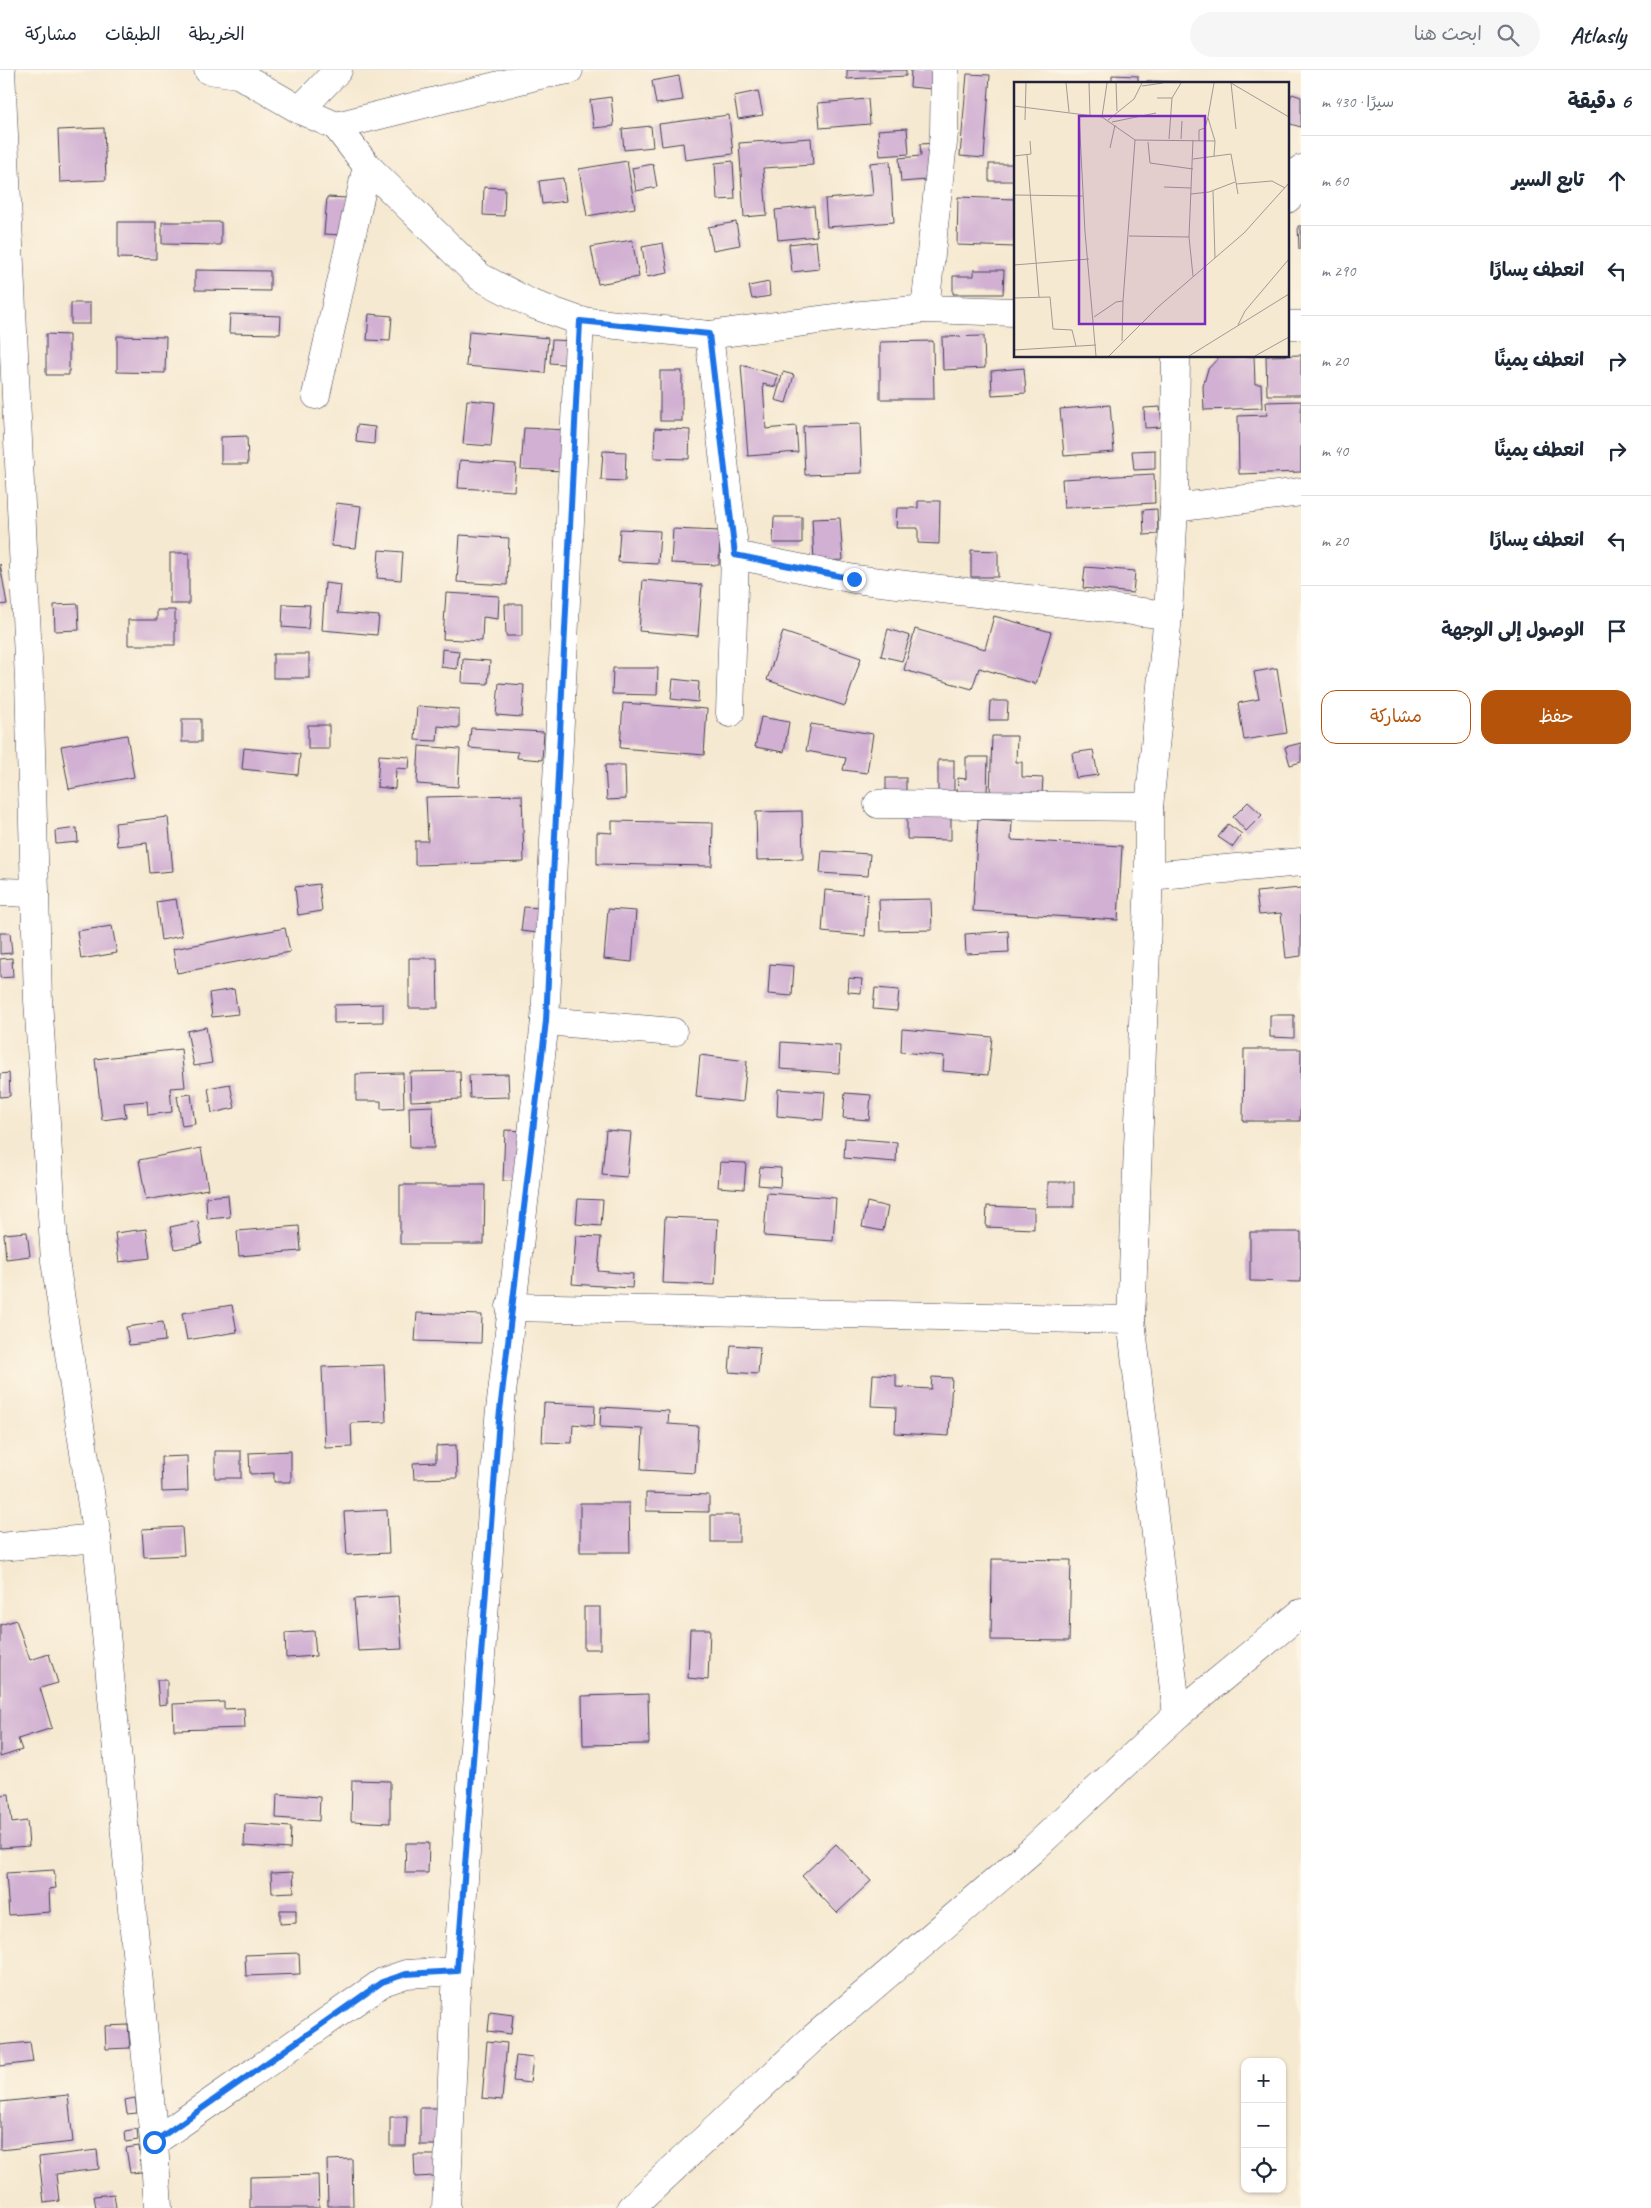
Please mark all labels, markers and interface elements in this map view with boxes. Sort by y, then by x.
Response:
search box [1190,12,1540,57]
text: Atlasly [1570,20,1626,50]
icon: search [1494,21,1522,49]
text: ابحث هنا [1414,22,1482,46]
text: مشاركة [25,23,77,45]
text: الطبقات [105,23,161,45]
text: الخريطة [189,23,245,45]
inset map [1014,82,1288,358]
text: 6 دقيقة [1568,88,1631,114]
text: سيرًا · 430 m [1321,92,1394,112]
icon: ahead [1603,167,1631,195]
text: تابع السير [1512,168,1584,192]
text: 60 m [1321,171,1348,191]
icon: left [1603,257,1631,285]
text: انعطف يسارًا [1490,258,1584,282]
text: 290 m [1321,261,1355,281]
icon: right [1603,347,1631,375]
text: انعطف يمينًا [1495,348,1584,372]
text: 20 m [1321,351,1348,371]
icon: right [1603,437,1631,465]
text: انعطف يمينًا [1495,438,1584,462]
text: 40 m [1321,441,1348,461]
icon: left [1603,527,1631,555]
text: انعطف يسارًا [1490,528,1584,552]
text: 20 m [1321,531,1348,551]
route end [843,568,866,591]
icon: arrive [1603,617,1631,645]
text: الوصول إلى الوجهة [1441,618,1584,642]
button: مشاركة [1321,690,1471,744]
button: حفظ [1481,690,1631,744]
map controls [1241,2058,1286,2193]
button: + [1241,2058,1286,2103]
button: − [1241,2103,1286,2148]
route start [143,2131,166,2154]
button: locate [1241,2148,1286,2193]

